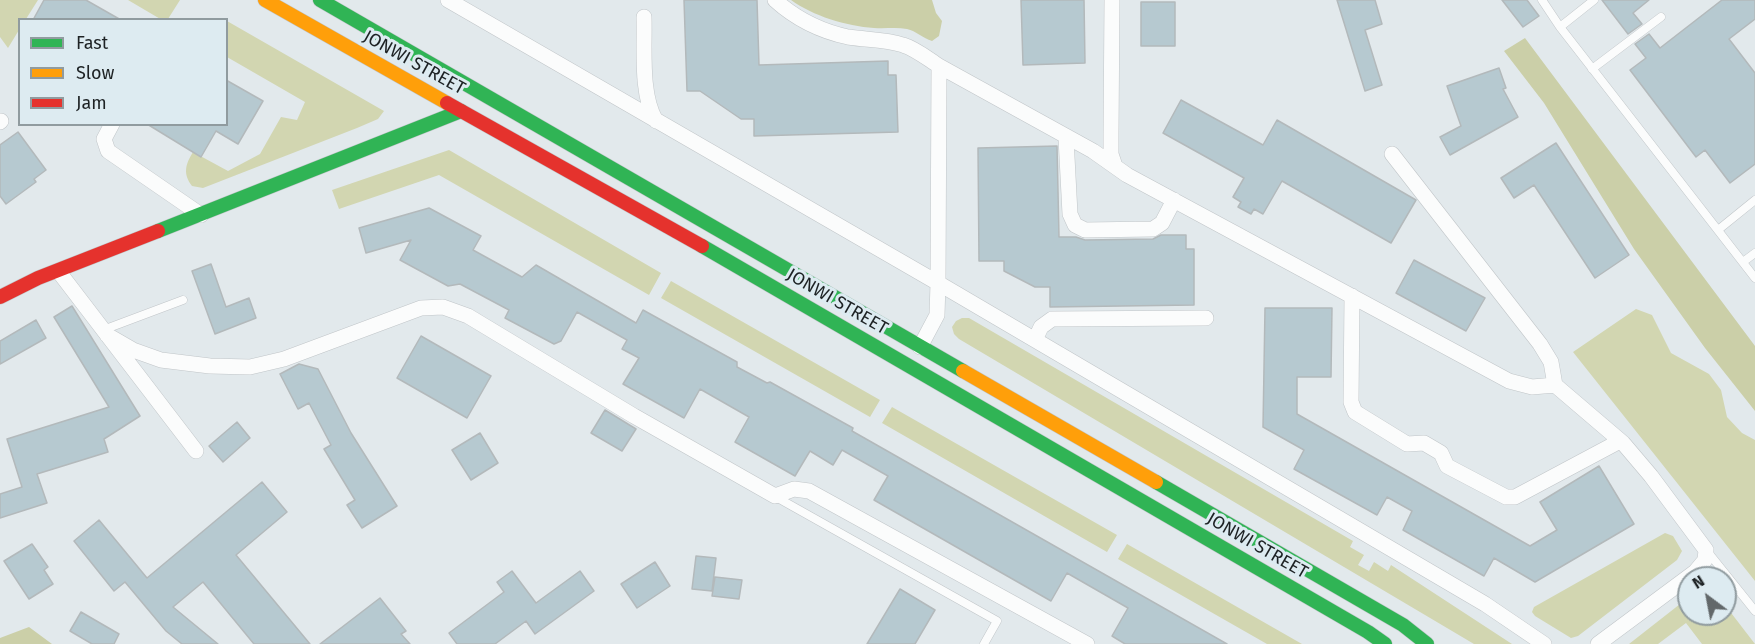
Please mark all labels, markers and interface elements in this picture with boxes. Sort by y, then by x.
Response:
legend [18,18,228,126]
street label: JONWI STREET [359,26,469,100]
text: Fast [76,32,108,54]
text: Slow [76,62,114,84]
text: Jam [76,92,107,114]
street label: JONWI STREET [783,264,891,340]
street label: JONWI STREET [1203,508,1311,584]
north arrow [1677,566,1737,626]
text: N [1689,571,1708,593]

